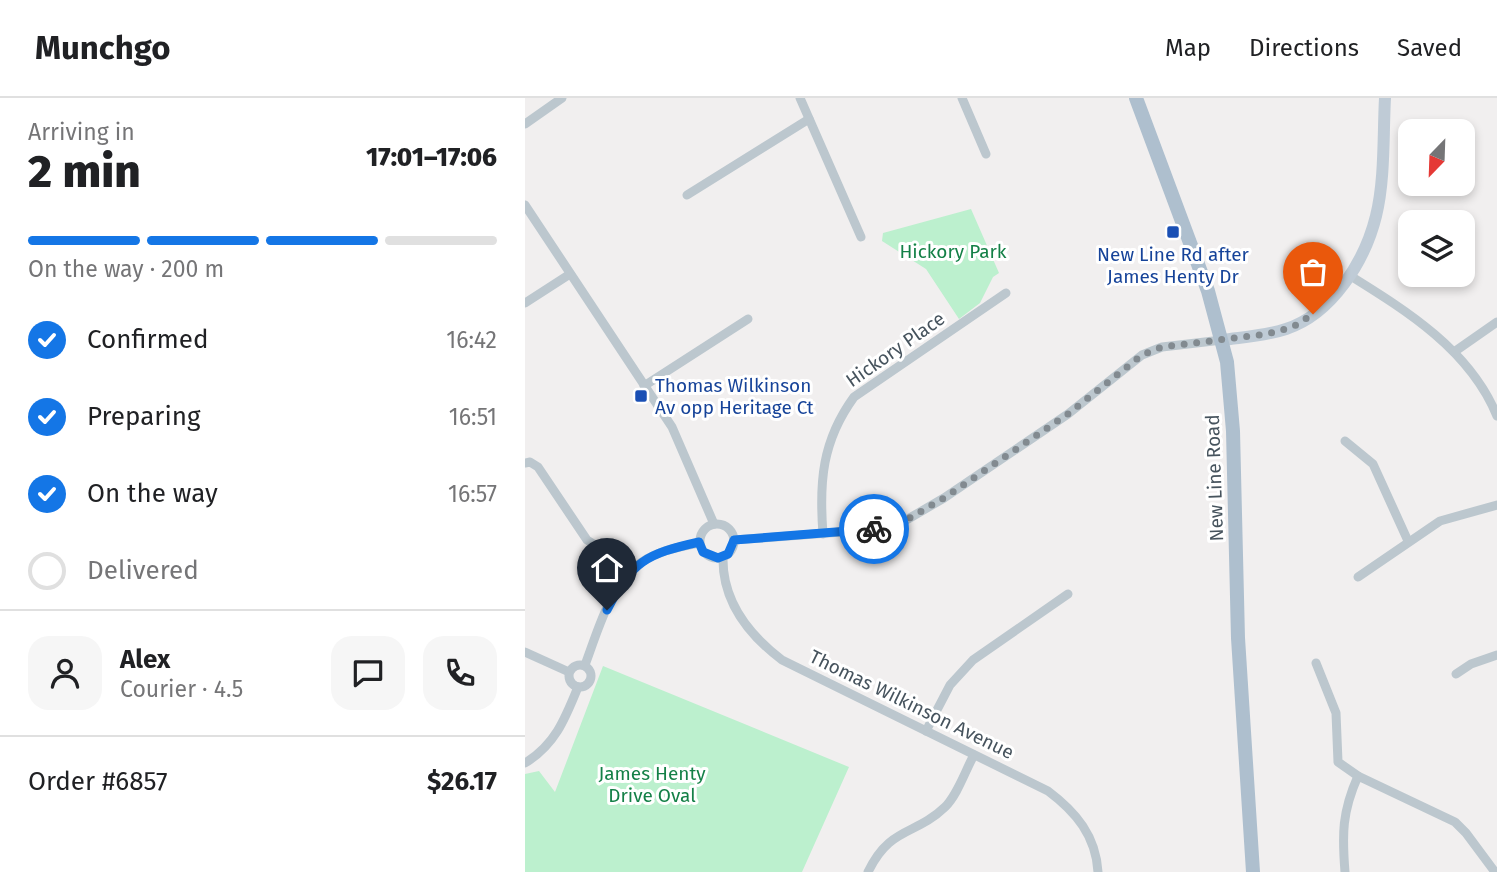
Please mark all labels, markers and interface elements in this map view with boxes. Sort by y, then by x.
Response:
text: Munchgo [35,28,170,68]
text: Map [1165,34,1211,62]
text: Directions [1249,34,1359,62]
text: Saved [1397,34,1462,62]
text: Arriving in [28,118,135,146]
north arrow [1398,119,1475,196]
map controls [1398,119,1475,287]
text: 17:01–17:06 [366,142,497,173]
text: 2 min [28,144,141,199]
button: layers [1398,210,1475,287]
marker: New Line Rd after James Henty Dr [1165,224,1181,240]
park label: Hickory Park [899,240,1007,263]
pin [1283,242,1343,314]
place label: New Line Rd after James Henty Dr [1097,243,1250,288]
icon: bag [1294,253,1332,291]
text: On the way · 200 m [28,255,224,283]
street label: Hickory Place [841,307,949,392]
icon: check [28,321,66,359]
text: Confirmed [87,324,208,355]
text: 16:42 [446,326,497,354]
place label: Thomas Wilkinson Av opp Heritage Ct [655,374,814,419]
marker: Thomas Wilkinson Av opp Heritage Ct [633,388,649,404]
icon: check [28,398,66,436]
text: Preparing [87,401,200,432]
text: 16:51 [449,403,497,431]
street label: New Line Road [1201,414,1228,542]
icon: check [28,475,66,513]
text: On the way [87,478,218,509]
text: 16:57 [448,480,497,508]
courier [839,494,909,564]
icon: bike [855,510,893,548]
pin [577,538,637,610]
icon: home [588,549,626,587]
text: Delivered [87,555,199,586]
button: person [28,636,102,710]
button: chat [331,636,405,710]
button: phone [423,636,497,710]
text: Alex [120,644,170,675]
street label: Thomas Wilkinson Avenue [806,645,1018,764]
text: Courier · 4.5 [120,675,243,703]
park label: James Henty Drive Oval [598,762,706,807]
text: Order #6857 [28,766,168,797]
text: $26.17 [427,766,497,797]

